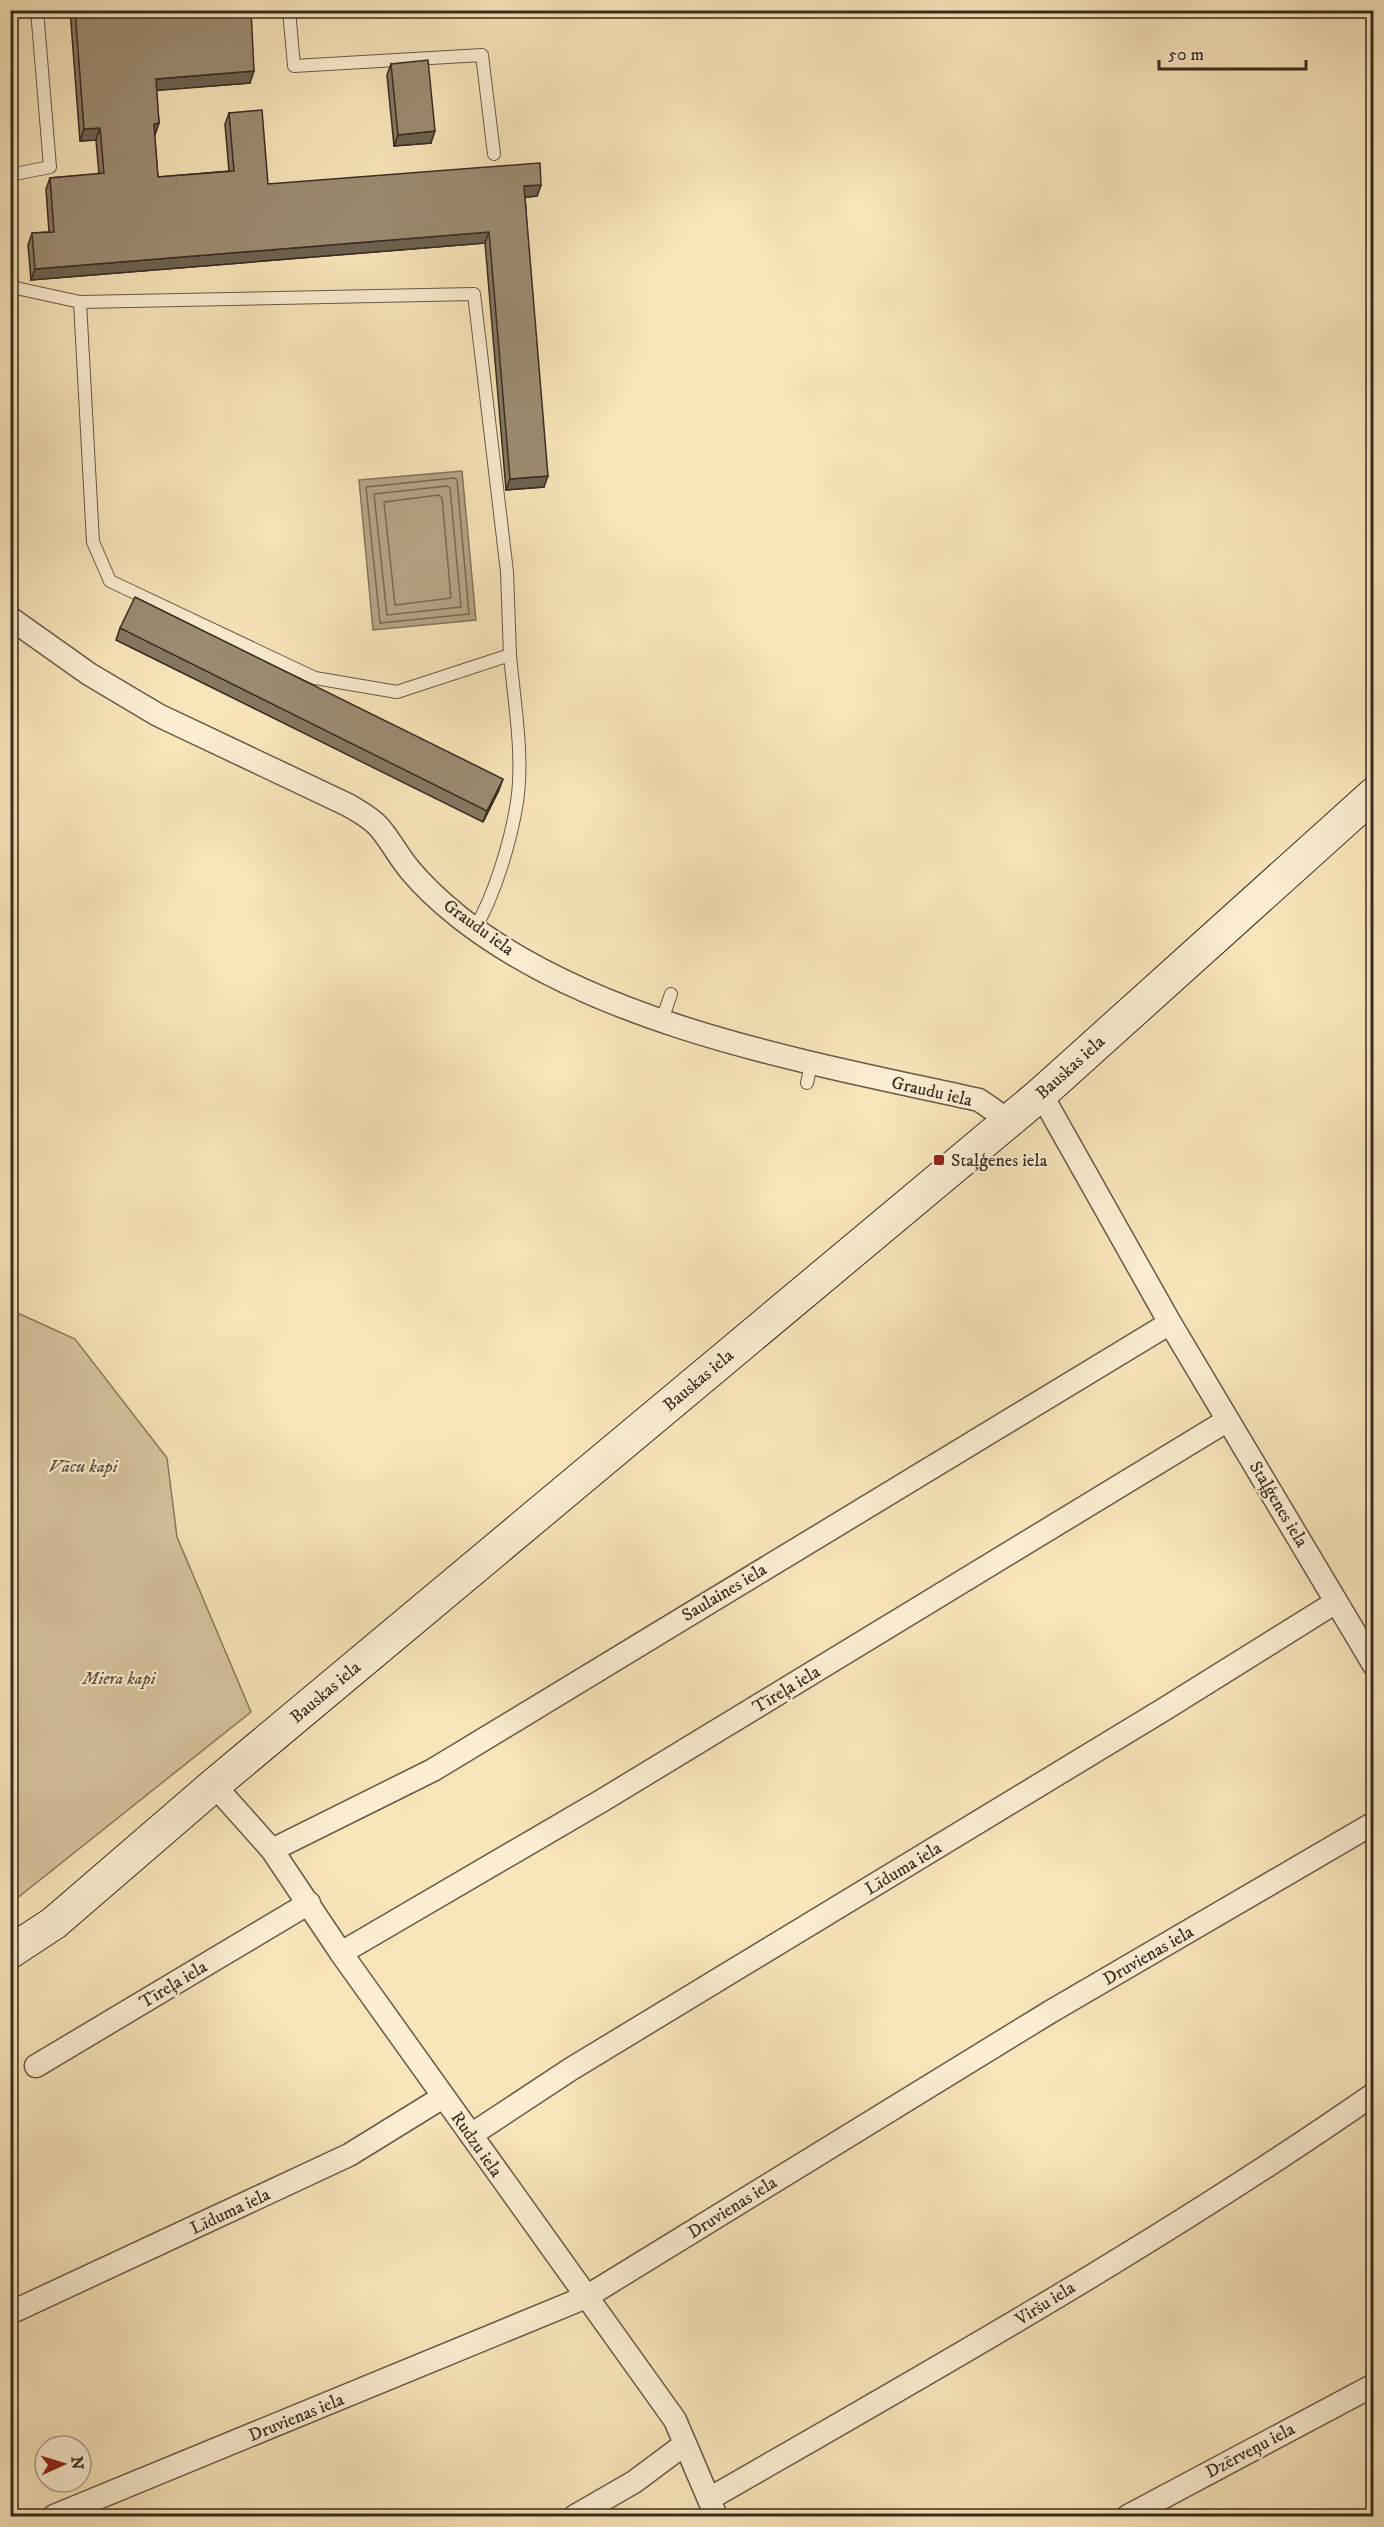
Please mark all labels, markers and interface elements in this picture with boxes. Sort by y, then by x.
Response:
scale bar [1159,33,1306,71]
text: 50 m [1168,44,1204,66]
street label: Graudu iela [439,895,518,961]
street label: Bauskas iela [1032,1031,1110,1104]
street label: Graudu iela [889,1072,975,1112]
place label: Staļģenes iela [951,1150,1048,1172]
marker: Staļģenes iela [932,1153,946,1167]
street label: Bauskas iela [659,1345,739,1417]
park label: Vācu kapi [49,1456,119,1478]
street label: Staļģenes iela [1244,1458,1313,1552]
street label: Saulaines iela [678,1559,771,1627]
street label: Bauskas iela [286,1657,366,1729]
street label: Tīreļa iela [749,1661,825,1719]
park label: Miera kapi [81,1668,157,1690]
street label: Līduma iela [861,1837,946,1900]
street label: Druvienas iela [1099,1921,1198,1991]
street label: Tīreļa iela [136,1956,212,2014]
street label: Rudzu iela [446,2107,507,2182]
street label: Druvienas iela [684,2172,781,2244]
street label: Līduma iela [187,2184,274,2240]
street label: Viršu iela [1011,2277,1080,2331]
street label: Druvienas iela [245,2389,348,2447]
street label: Dzērveņu iela [1202,2418,1299,2484]
north arrow [33,2434,93,2494]
text: N [67,2456,87,2470]

